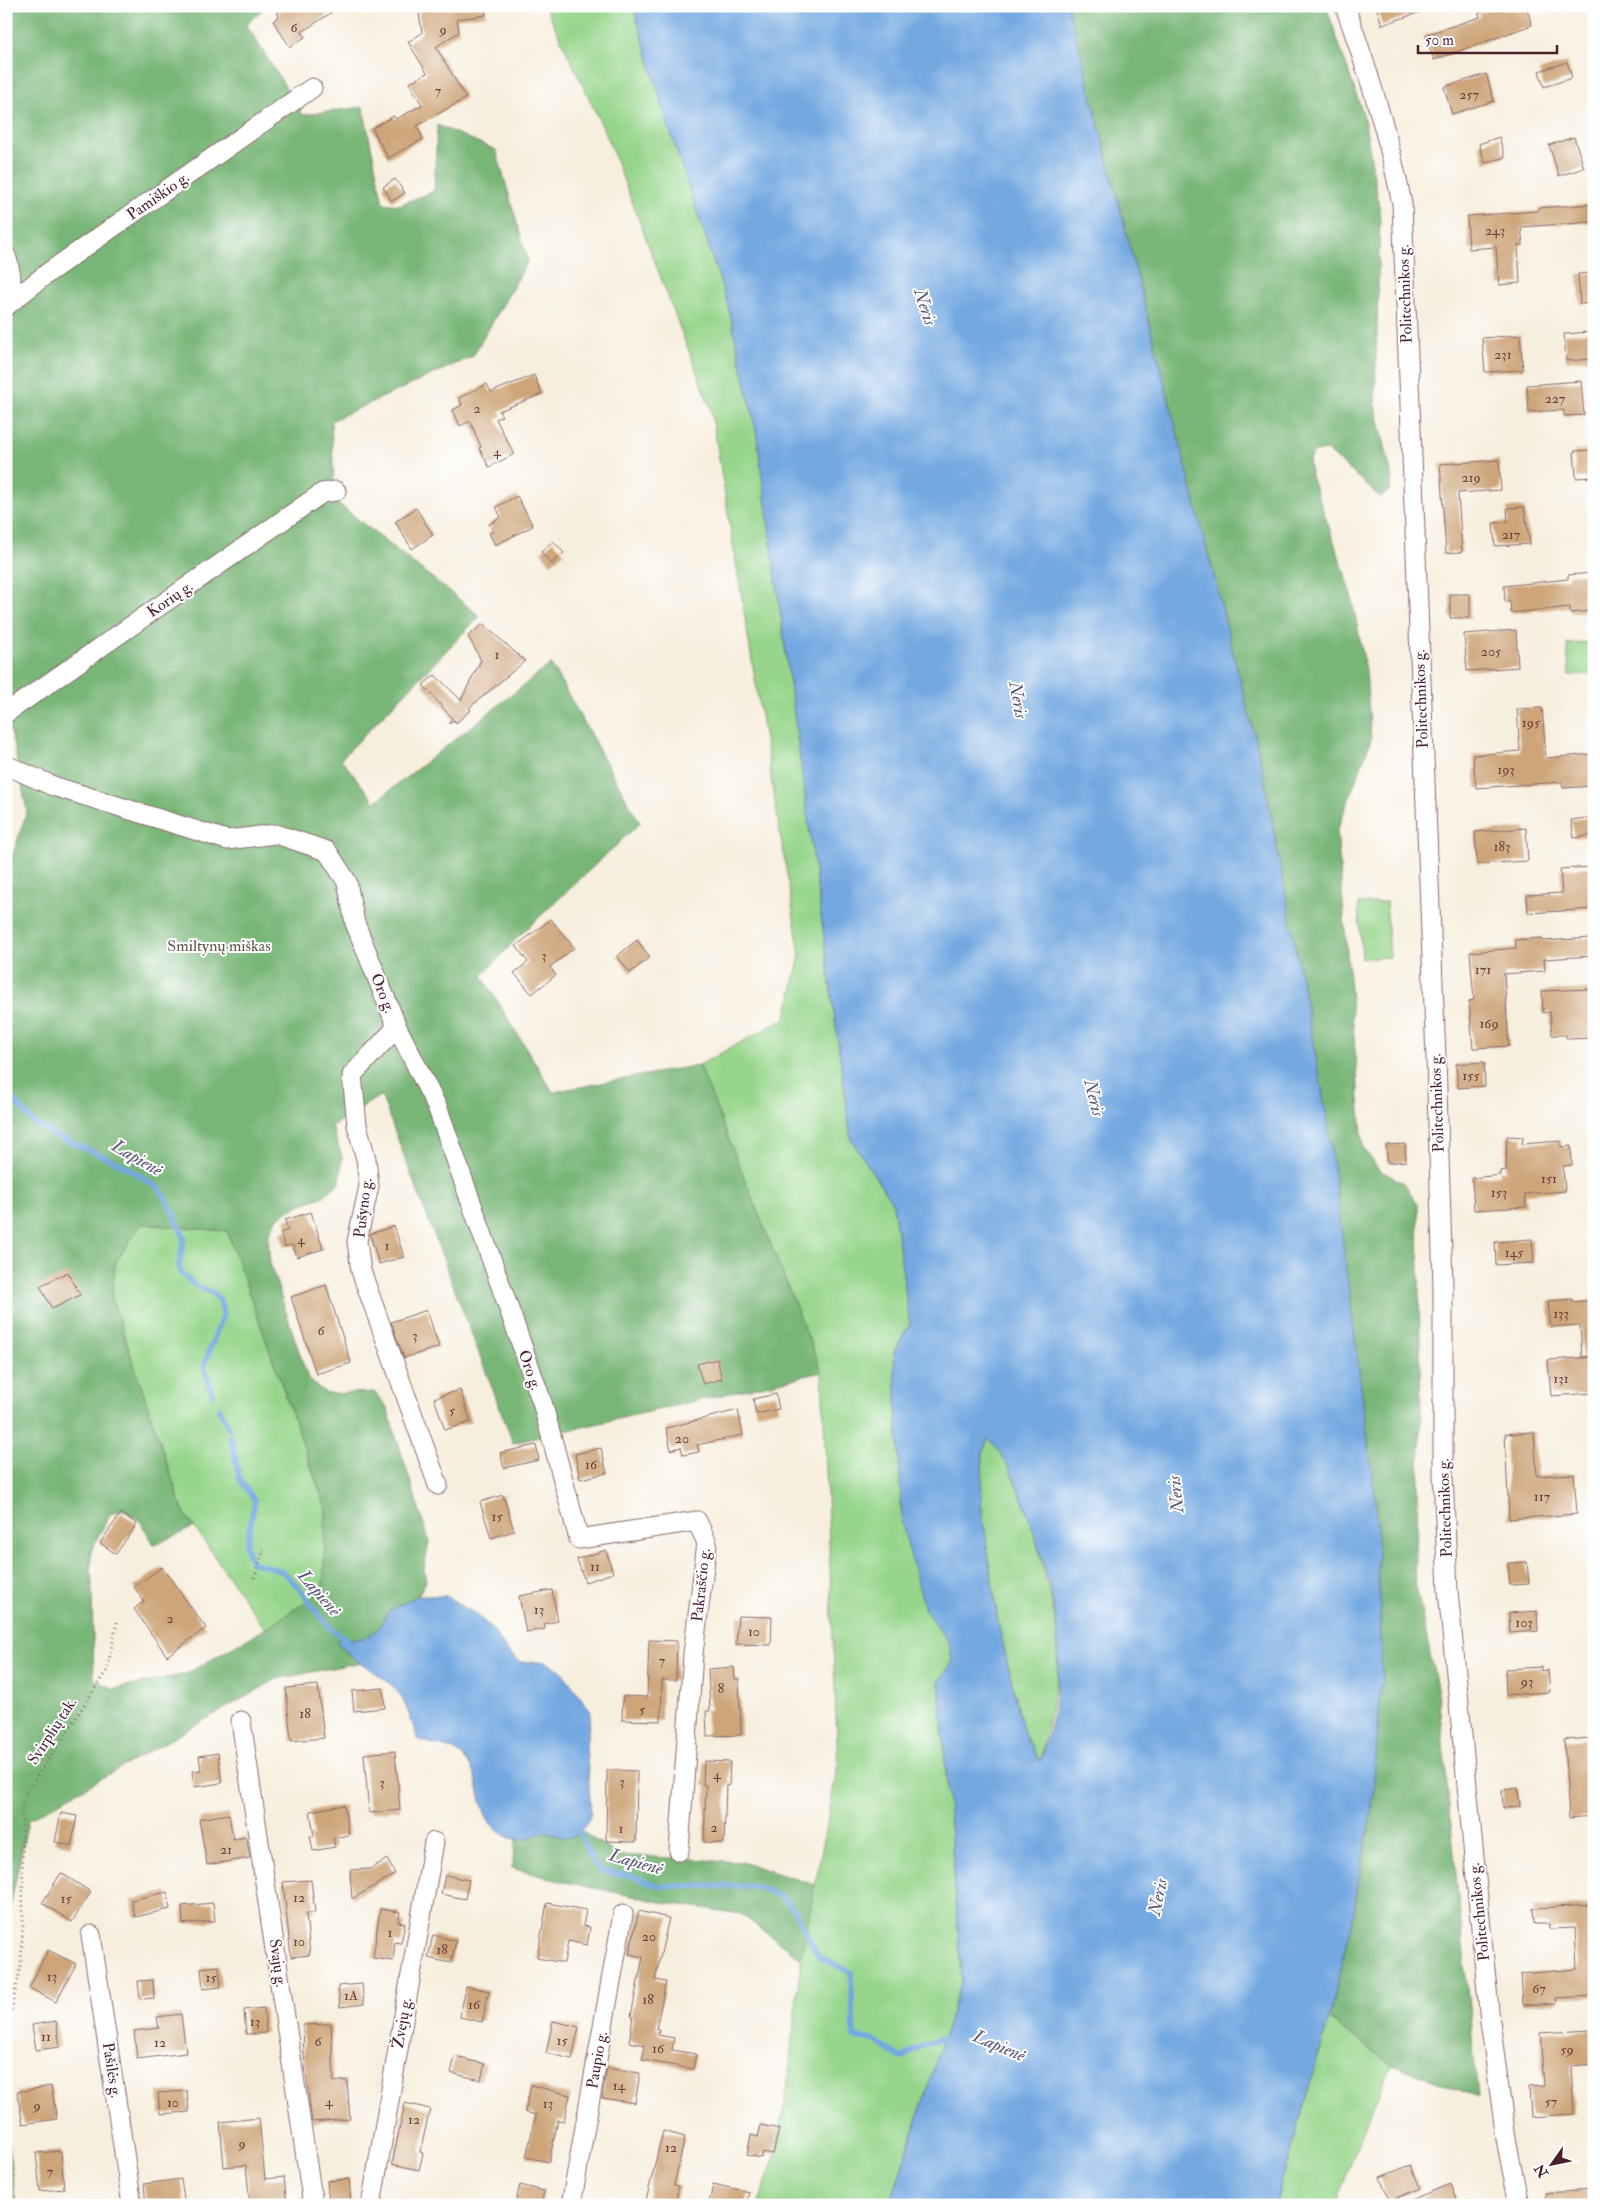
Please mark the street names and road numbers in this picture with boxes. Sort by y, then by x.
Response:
street label: Pamiškio g. [123,167,193,225]
street label: Politechnikos g. [1393,244,1417,344]
street label: Korių g. [143,576,197,622]
street label: Politechnikos g. [1409,649,1433,749]
street label: Oro g. [366,970,400,1016]
street label: Politechnikos g. [1425,1053,1449,1153]
street label: Pušyno g. [349,1177,377,1239]
street label: Oro g. [514,1347,546,1393]
street label: Politechnikos g. [1433,1458,1457,1558]
street label: Pakraščio g. [687,1547,715,1623]
street label: Svirplių tak. [23,1694,82,1769]
street label: Politechnikos g. [1464,1862,1494,1962]
street label: Svajų g. [265,1938,291,1988]
street label: Žvejų g. [387,1996,416,2050]
street label: Paupio g. [582,2030,613,2090]
street label: Pašilės g. [98,2041,126,2099]

